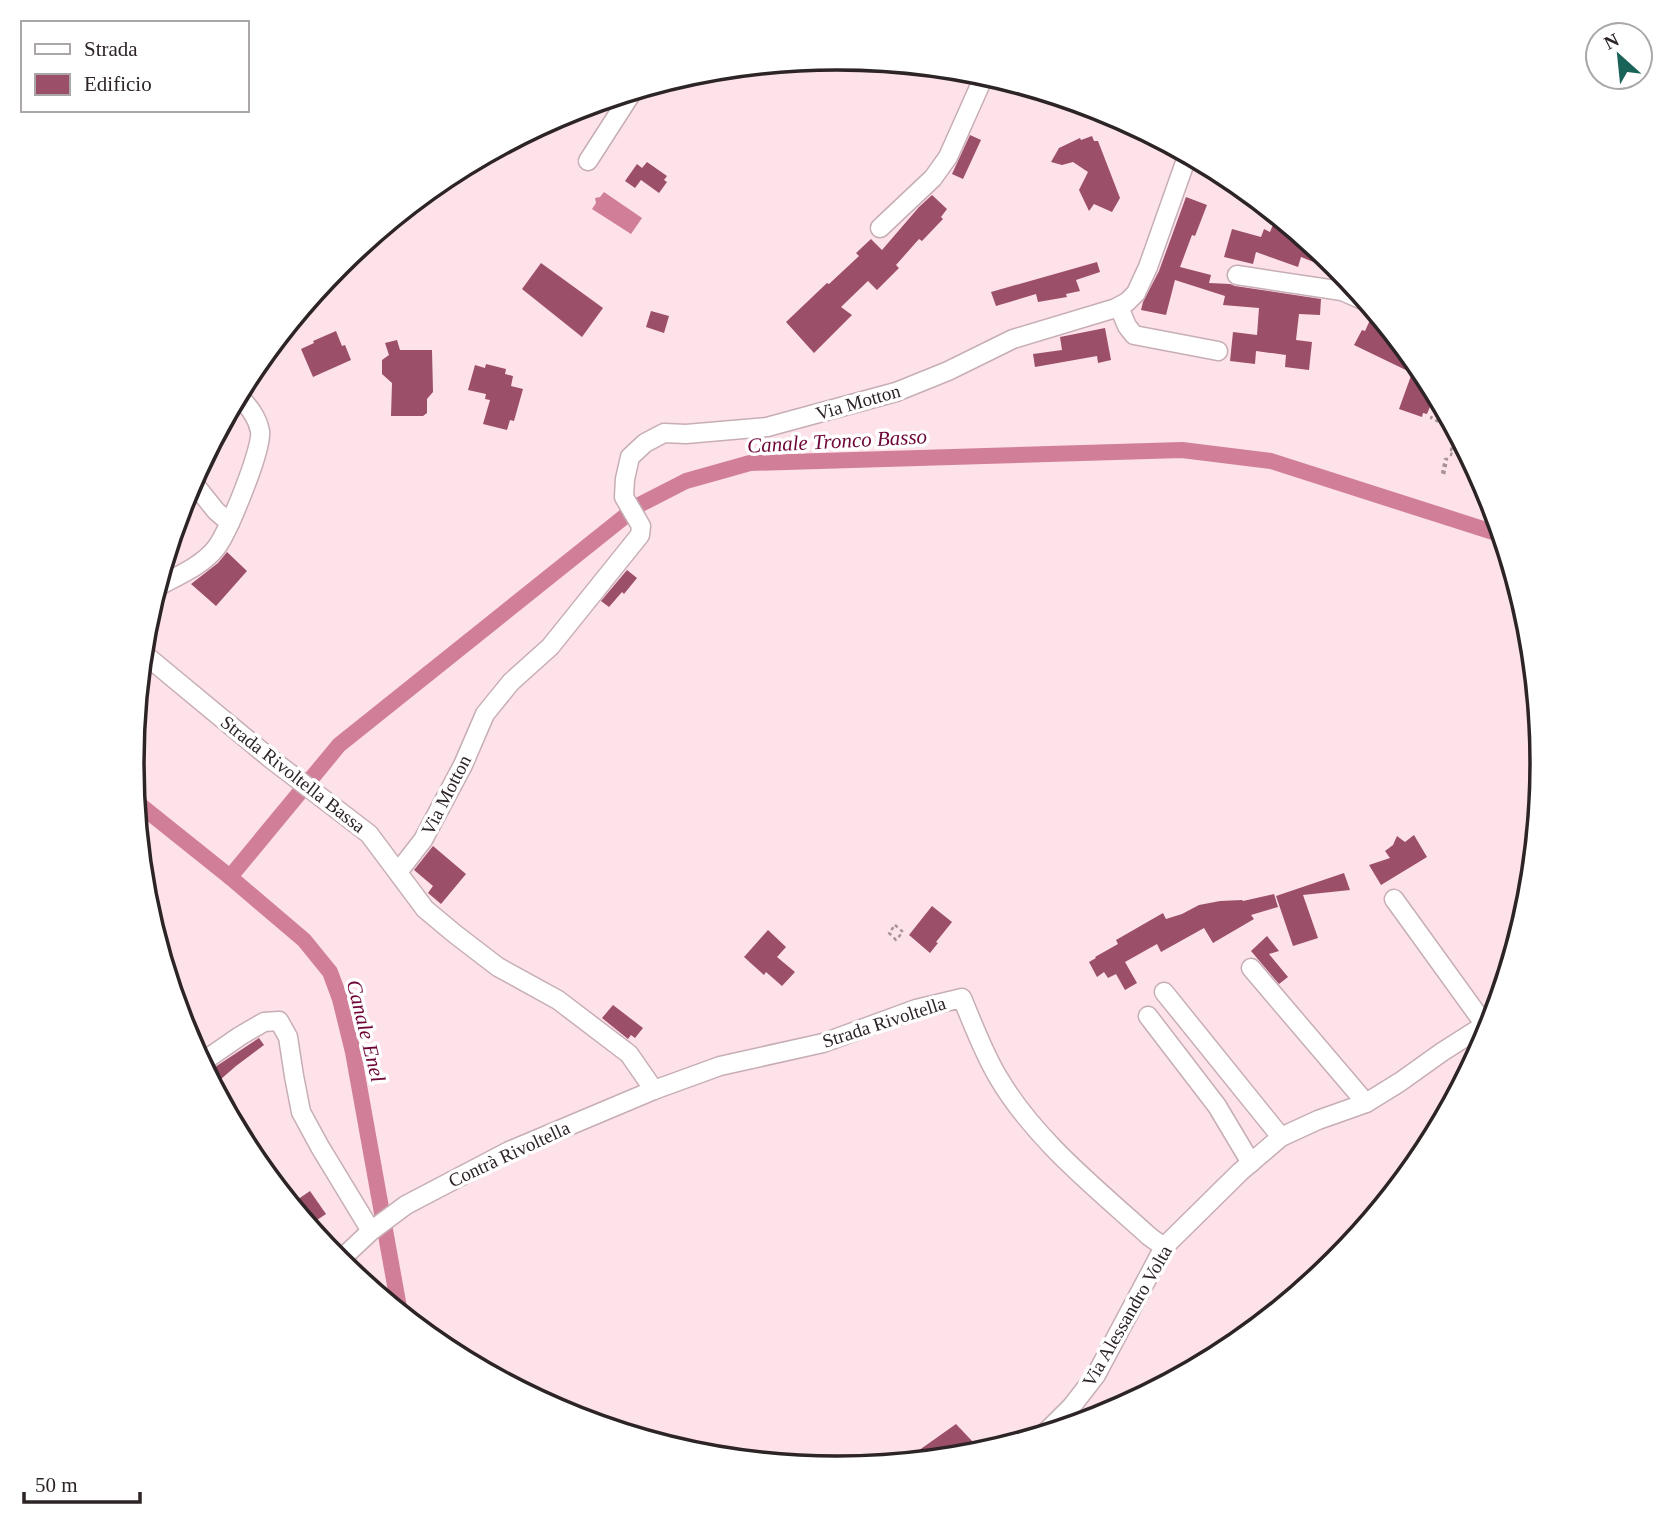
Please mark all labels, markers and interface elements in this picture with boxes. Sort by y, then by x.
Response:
legend [21,21,248,112]
north arrow [1584,21,1654,91]
text: N [1601,29,1623,54]
text: Strada [84,37,138,61]
text: Edificio [84,72,152,96]
street label: Via Motton [813,380,903,424]
water label: Canale Tronco Basso [746,424,928,458]
street label: Strada Rivoltella Bassa [217,711,370,837]
street label: Via Motton [417,751,475,839]
water label: Canale Enel [342,977,390,1085]
street label: Strada Rivoltella [820,992,949,1052]
street label: Contrà Rivoltella [445,1116,573,1191]
street label: Via Alessandro Volta [1078,1241,1176,1390]
scale bar [24,1460,140,1504]
text: 50 m [35,1473,78,1497]

